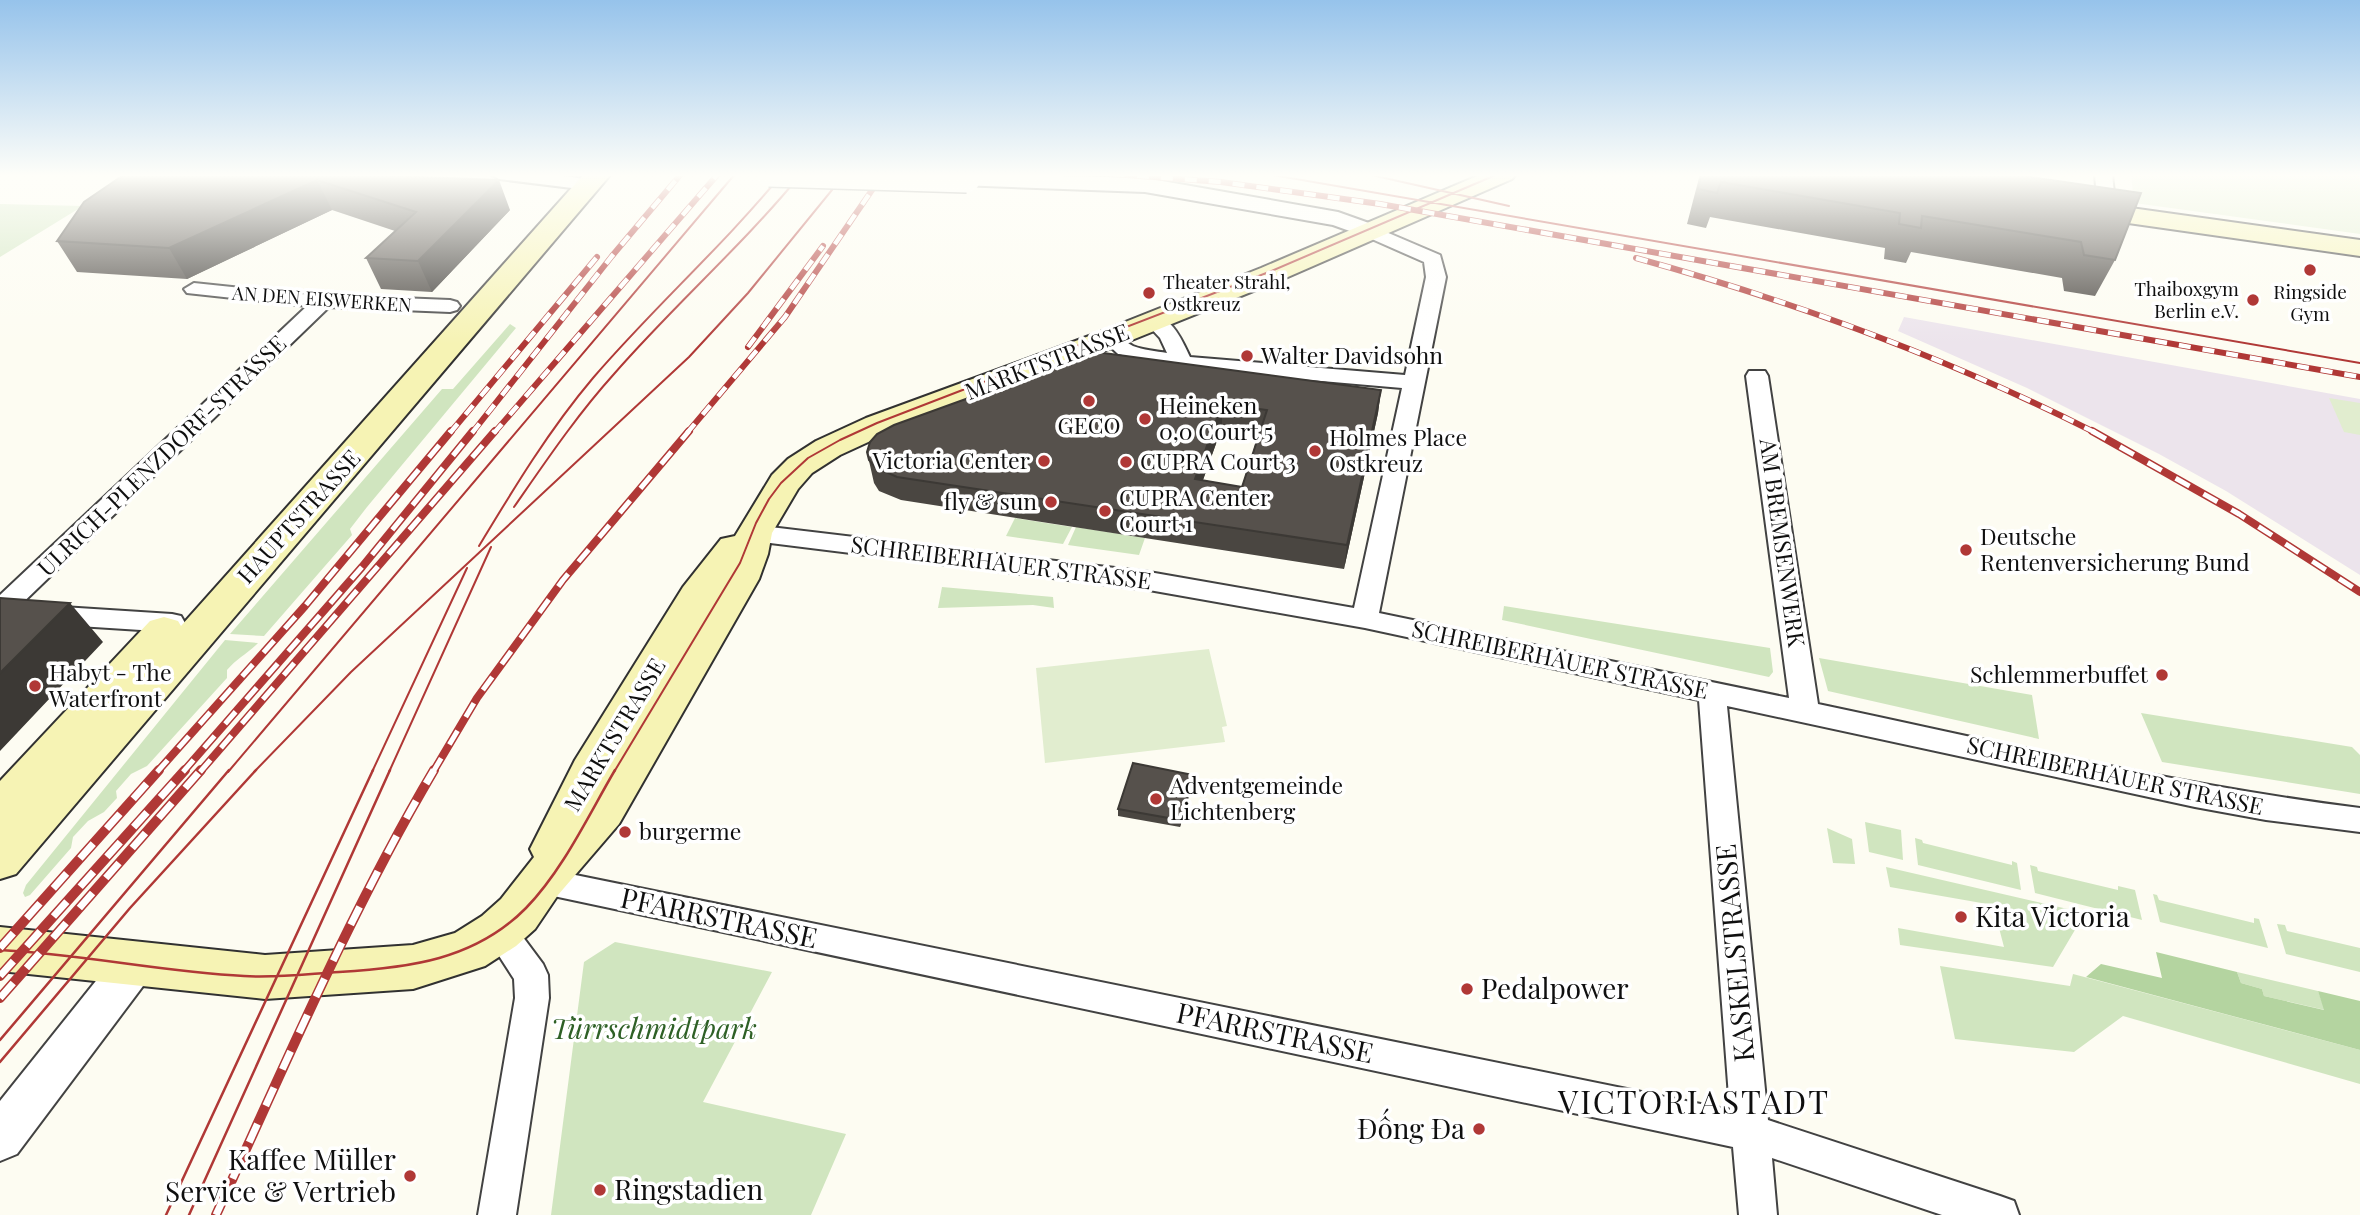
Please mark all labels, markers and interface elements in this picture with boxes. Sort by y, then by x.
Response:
marker: Ringside Gym [2302,262,2318,278]
place label: Theater Strahl, Ostkreuz [1163,268,1291,316]
place label: Thaiboxgym Berlin e.V. [2134,275,2239,323]
place label: Ringside Gym [2273,278,2347,326]
street label: AN DEN EISWERKEN [230,279,413,317]
marker: Theater Strahl, Ostkreuz [1141,285,1157,301]
marker: Thaiboxgym Berlin e.V. [2245,292,2261,308]
street label: MARKTSTRASSE [960,315,1133,406]
street label: ULRICH-PLENZDORF-STRASSE [30,328,292,582]
place label: Walter Davidsohn [1260,339,1443,370]
marker: Walter Davidsohn [1239,348,1255,364]
place label: Heineken 0,0 Court 5 [1159,389,1273,446]
marker: GECO [1081,393,1097,409]
place label: GECO [1057,409,1121,440]
marker: Heineken 0,0 Court 5 [1137,411,1153,427]
place label: Holmes Place Ostkreuz [1329,421,1467,478]
street label: AM BREMSENWERK [1753,435,1814,650]
street label: HAUPTSTRASSE [229,442,366,590]
marker: Holmes Place Ostkreuz [1307,443,1323,459]
place label: Victoria Center [871,444,1030,475]
place label: CUPRA Court 3 [1140,445,1296,476]
marker: Victoria Center [1036,453,1052,469]
marker: CUPRA Court 3 [1118,454,1134,470]
place label: CUPRA Center Court 1 [1119,481,1270,538]
place label: fly & sun [944,485,1037,516]
marker: fly & sun [1043,494,1059,510]
marker: CUPRA Center Court 1 [1097,503,1113,519]
place label: Deutsche Rentenversicherung Bund [1980,520,2250,577]
street label: SCHREIBERHAUER STRASSE [849,528,1153,595]
marker: Deutsche Rentenversicherung Bund [1958,542,1974,558]
street label: SCHREIBERHAUER STRASSE [1409,612,1711,705]
street label: MARKTSTRASSE [556,652,672,816]
place label: Habyt - The Waterfront [48,656,172,713]
place label: Schlemmerbuffet [1970,658,2149,689]
marker: Schlemmerbuffet [2154,667,2170,683]
marker: Habyt - The Waterfront [27,678,43,694]
street label: SCHREIBERHAUER STRASSE [1964,728,2266,821]
place label: Adventgemeinde Lichtenberg [1169,769,1343,826]
marker: Adventgemeinde Lichtenberg [1148,791,1164,807]
place label: burgerme [639,815,741,846]
marker: burgerme [617,824,633,840]
street label: KASKELSTRASSE [1706,843,1761,1064]
street label: PFARRSTRASSE [618,878,821,955]
place label: Kita Victoria [1975,897,2130,934]
marker: Kita Victoria [1953,909,1969,925]
place label: Pedalpower [1481,969,1629,1006]
marker: Pedalpower [1459,981,1475,997]
street label: PFARRSTRASSE [1174,993,1377,1070]
park label: Türrschmidtpark [551,1009,757,1046]
district label: VICTORIASTADT [1557,1079,1830,1122]
place label: Đống Đa [1357,1108,1465,1146]
marker: Đống Đa [1471,1121,1487,1137]
place label: Kaffee Müller Service & Vertrieb [165,1140,397,1209]
marker: Kaffee Müller Service & Vertrieb [402,1168,418,1184]
place label: Ringstadien [614,1170,763,1207]
marker: Ringstadien [592,1182,608,1198]

